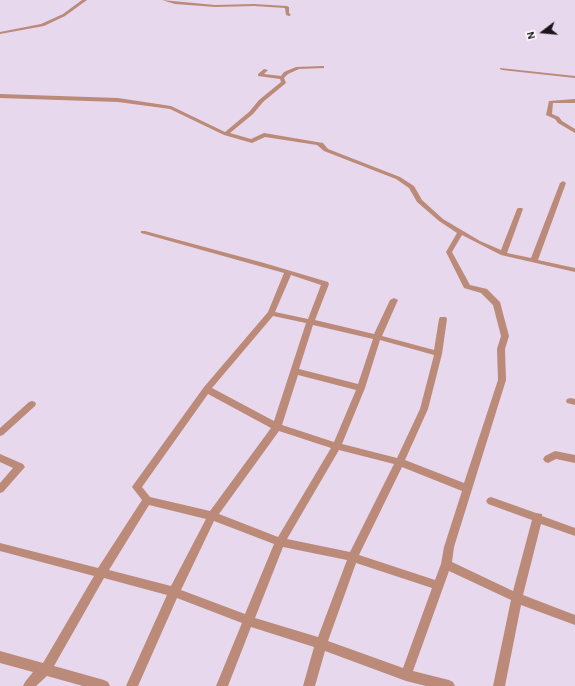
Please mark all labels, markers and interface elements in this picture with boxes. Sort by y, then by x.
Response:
north arrow [523,12,563,52]
text: N [525,30,537,41]

